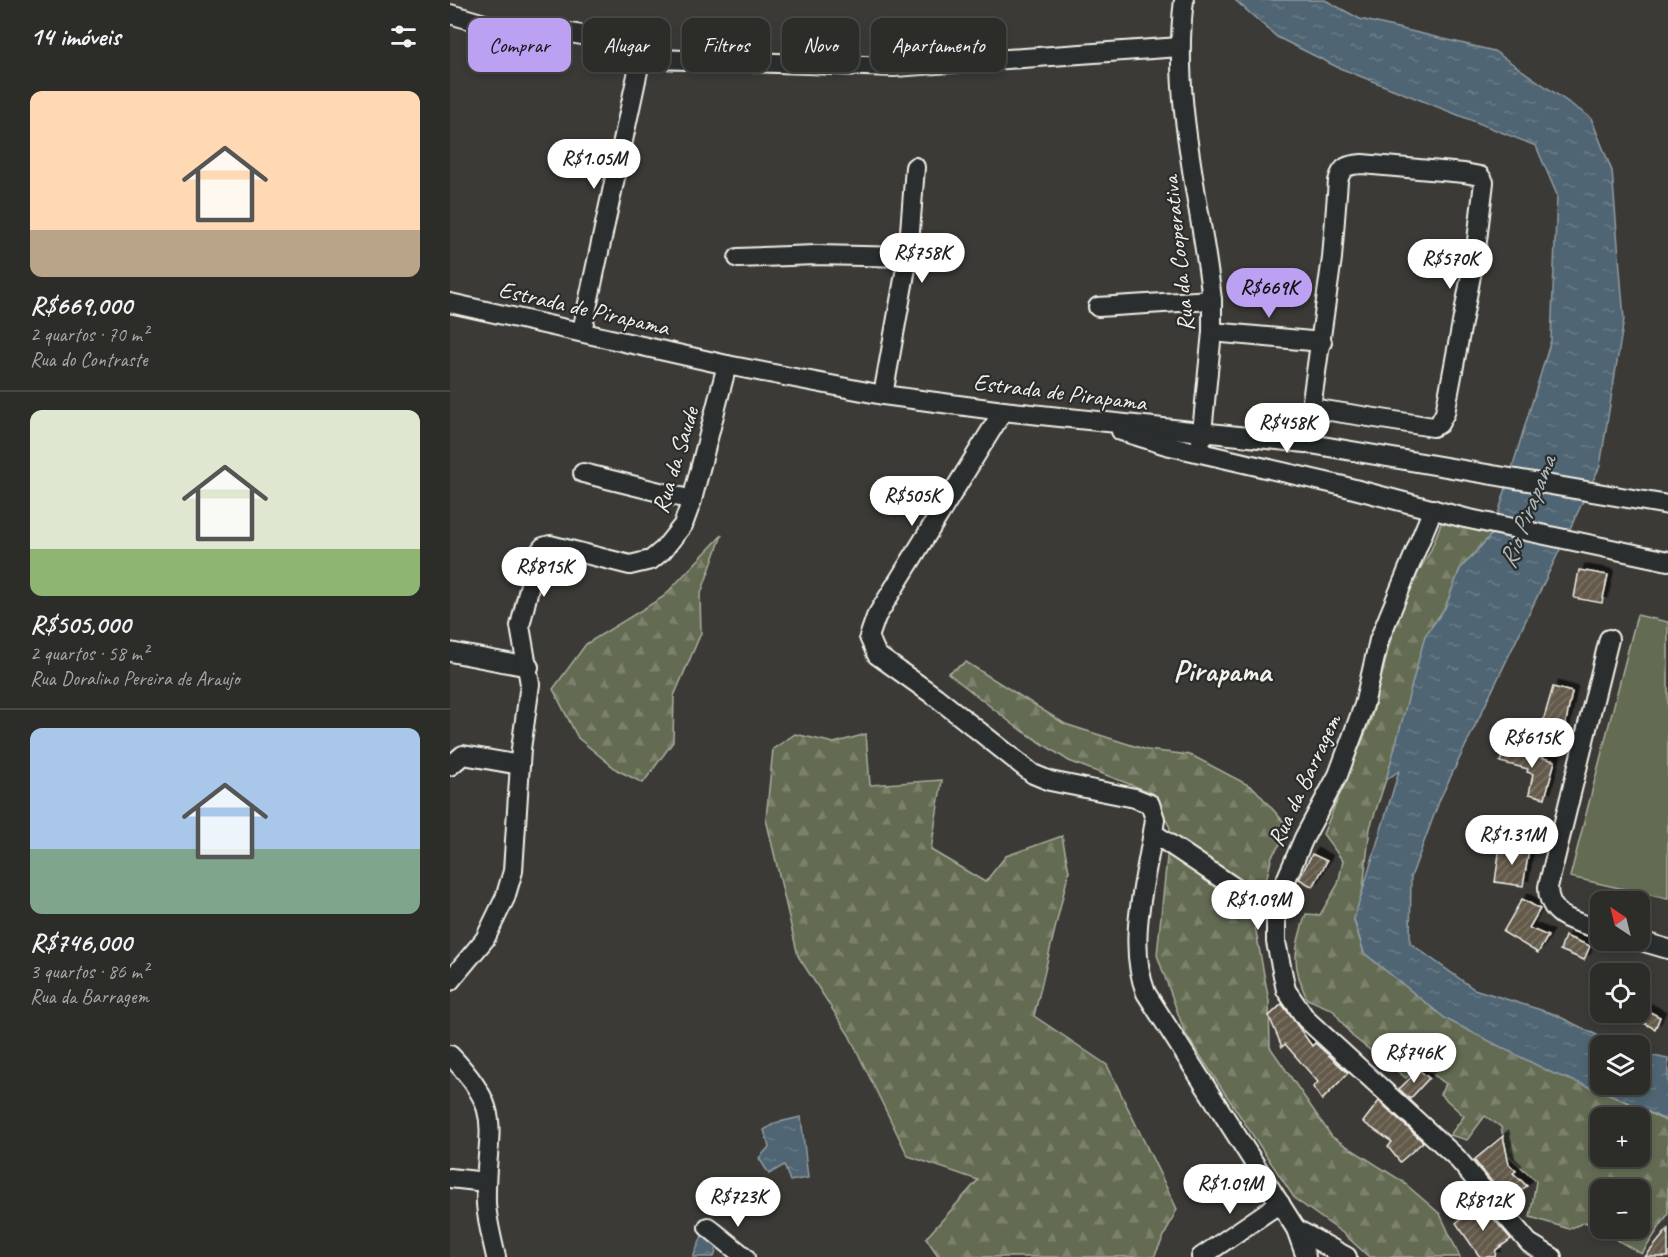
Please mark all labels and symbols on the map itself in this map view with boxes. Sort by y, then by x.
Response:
pin: R$1.05M [539,139,649,190]
street label: Rua da Cooperativa [1155,173,1201,333]
pin: R$758K [873,233,971,284]
pin: R$570K [1401,239,1499,290]
pin: R$669K [1220,268,1318,319]
street label: Estrada de Pirapama [496,274,674,343]
street label: Estrada de Pirapama [972,367,1150,418]
street label: Rua da Saude [645,401,706,517]
pin: R$458K [1238,403,1336,454]
water label: Rio Pirapama [1491,448,1565,573]
pin: R$505K [863,476,961,527]
pin: R$815K [495,547,593,598]
district label: Pirapama [1173,652,1273,690]
street label: Rua da Barragem [1260,708,1348,851]
pin: R$615K [1483,718,1581,769]
pin: R$1.31M [1457,815,1567,866]
pin: R$1.09M [1203,880,1313,931]
north arrow [1590,891,1650,951]
pin: R$746K [1365,1033,1463,1084]
pin: R$1.09M [1175,1164,1285,1215]
pin: R$723K [689,1177,787,1228]
pin: R$812K [1434,1181,1532,1232]

